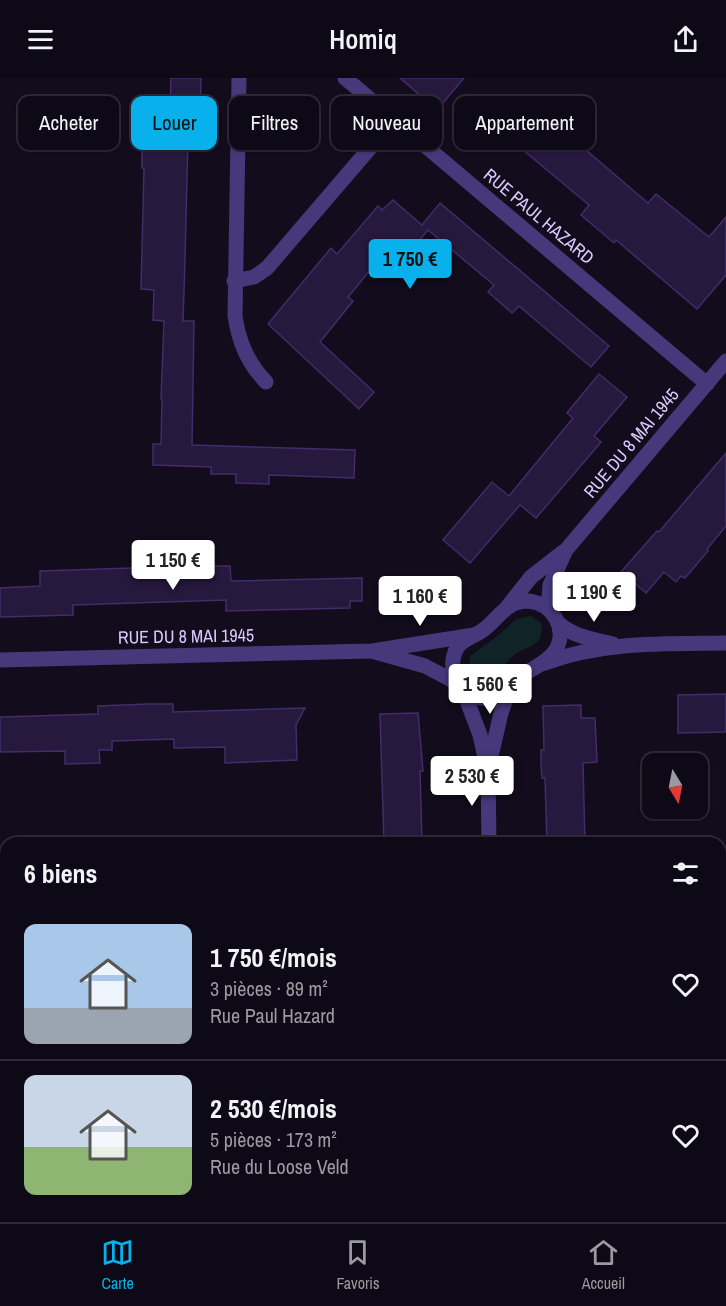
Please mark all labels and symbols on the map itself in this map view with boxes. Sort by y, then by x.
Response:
street label: RUE PAUL HAZARD [478,162,600,270]
pin: 1 750 € [355,239,465,290]
street label: RUE DU 8 MAI 1945 [578,383,684,503]
pin: 1 150 € [118,540,228,591]
pin: 1 190 € [539,572,649,623]
pin: 1 160 € [365,576,475,627]
street label: RUE DU 8 MAI 1945 [118,622,254,650]
pin: 1 560 € [435,664,545,715]
north arrow [642,753,708,819]
pin: 2 530 € [417,756,527,807]

